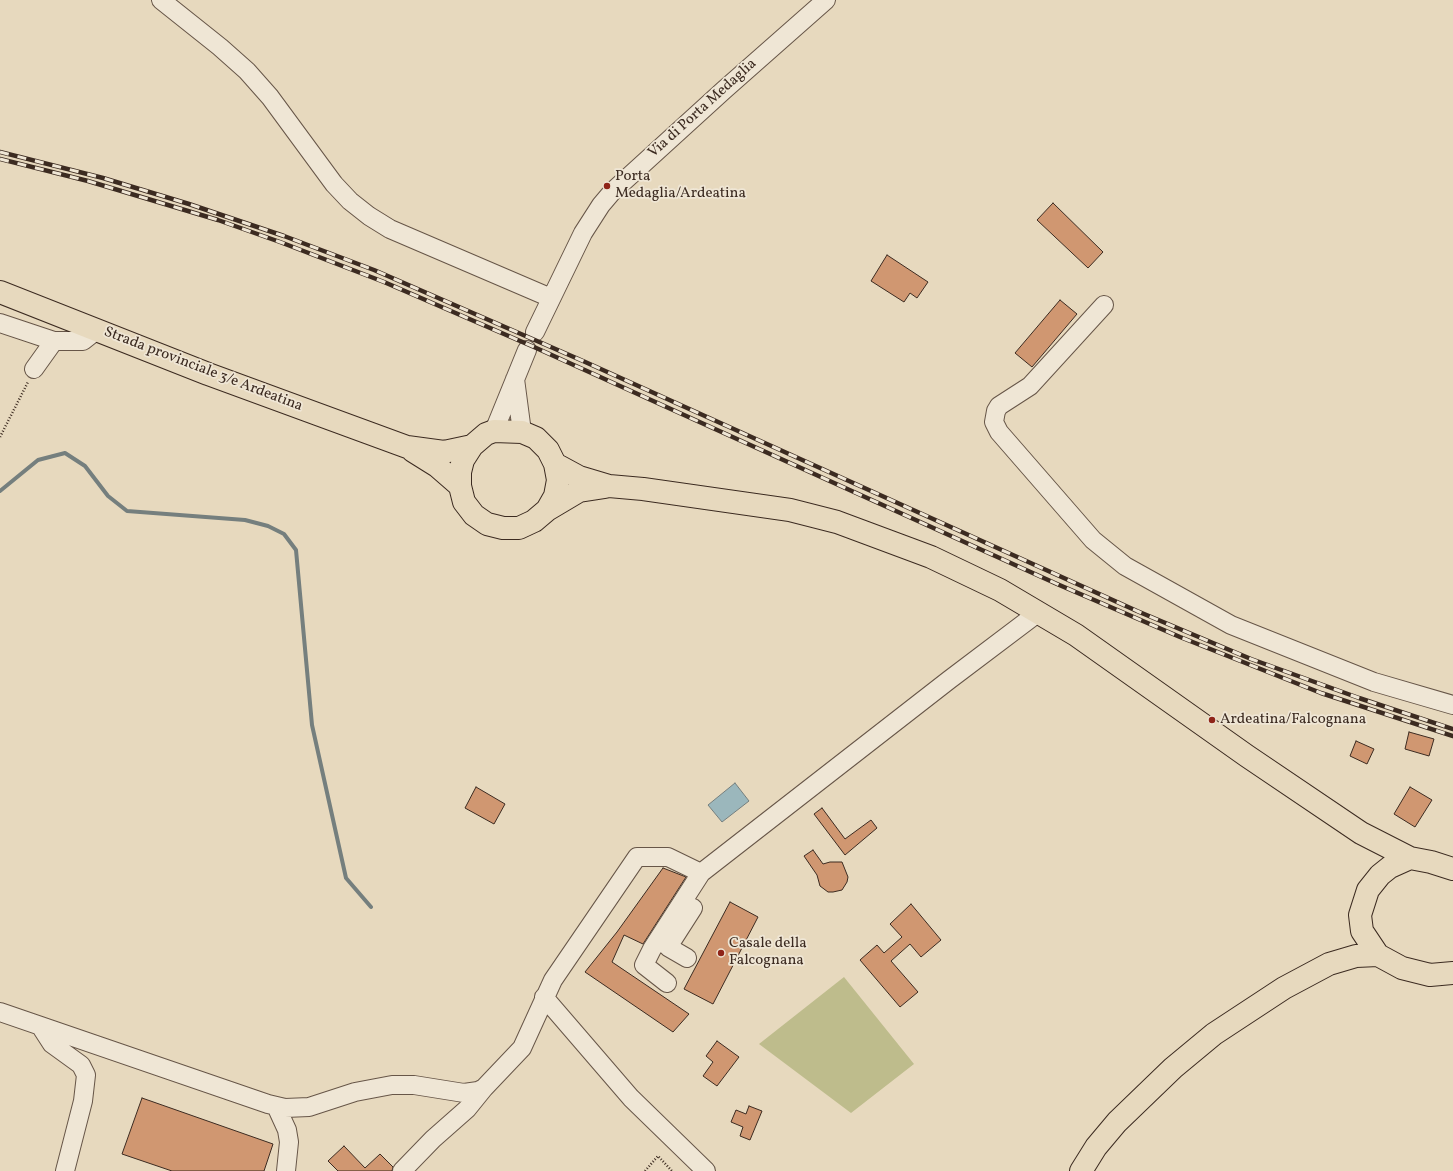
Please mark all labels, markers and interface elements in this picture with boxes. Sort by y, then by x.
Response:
street label: Via di Porta Medaglia [645,56,761,162]
place label: Porta Medaglia/Ardeatina [615,168,746,203]
marker: Porta Medaglia/Ardeatina [602,181,612,191]
street label: Strada provinciale 3/e Ardeatina [101,324,305,416]
place label: Ardeatina/Falcognana [1220,711,1366,729]
marker: Ardeatina/Falcognana [1207,715,1217,725]
place label: Casale della Falcognana [729,935,807,970]
marker: Casale della Falcognana [716,948,726,958]

